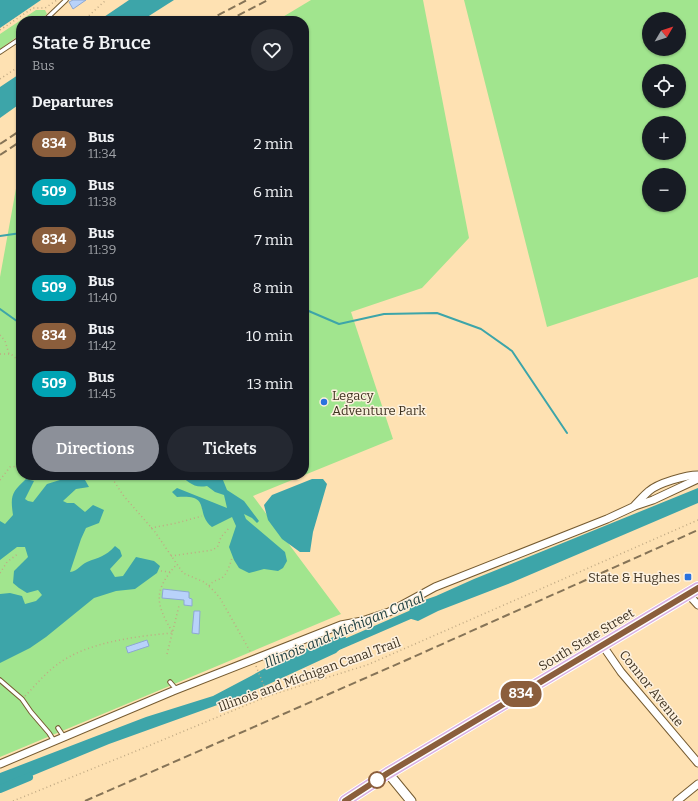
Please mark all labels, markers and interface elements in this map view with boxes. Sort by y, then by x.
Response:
north arrow [642,12,686,56]
map controls [642,12,686,212]
button: heart [251,29,293,71]
text: State & Bruce [32,31,151,54]
text: Bus [32,58,54,73]
button: locate [642,64,686,108]
text: Departures [32,93,113,111]
button: + [642,116,686,160]
text: Bus [88,128,114,146]
text: 834 [42,135,66,152]
text: 2 min [254,135,293,153]
text: 11:34 [88,146,116,161]
button: − [642,168,686,212]
text: Bus [88,176,114,194]
text: 509 [42,183,66,200]
text: 6 min [253,183,293,201]
text: 11:38 [88,194,117,209]
text: Bus [88,224,114,242]
text: 834 [42,231,66,248]
text: 7 min [254,231,293,249]
text: 11:39 [88,242,116,257]
text: Bus [88,272,114,290]
text: 509 [42,279,66,296]
text: 8 min [253,279,293,297]
text: 11:40 [88,290,117,305]
text: Bus [88,320,114,338]
text: 834 [42,327,66,344]
text: 10 min [246,327,293,345]
text: 11:42 [88,338,116,353]
text: Bus [88,368,114,386]
text: 509 [42,375,66,392]
text: 13 min [247,375,293,393]
text: 11:45 [88,386,116,401]
place label: Legacy Adventure Park [332,388,426,418]
marker: Legacy Adventure Park [319,397,329,407]
button: Directions [32,426,159,472]
button: Tickets [167,426,293,472]
place label: State & Hughes [588,570,680,585]
marker: State & Hughes [683,572,693,582]
water label: Illinois and Michigan Canal [261,589,427,672]
street label: South State Street [536,605,637,674]
street label: Illinois and Michigan Canal Trail [216,634,403,715]
street label: Connor Avenue [616,647,687,729]
line badge: 834 [498,681,544,707]
text: 834 [509,685,533,702]
unlabelled marker [368,771,386,789]

